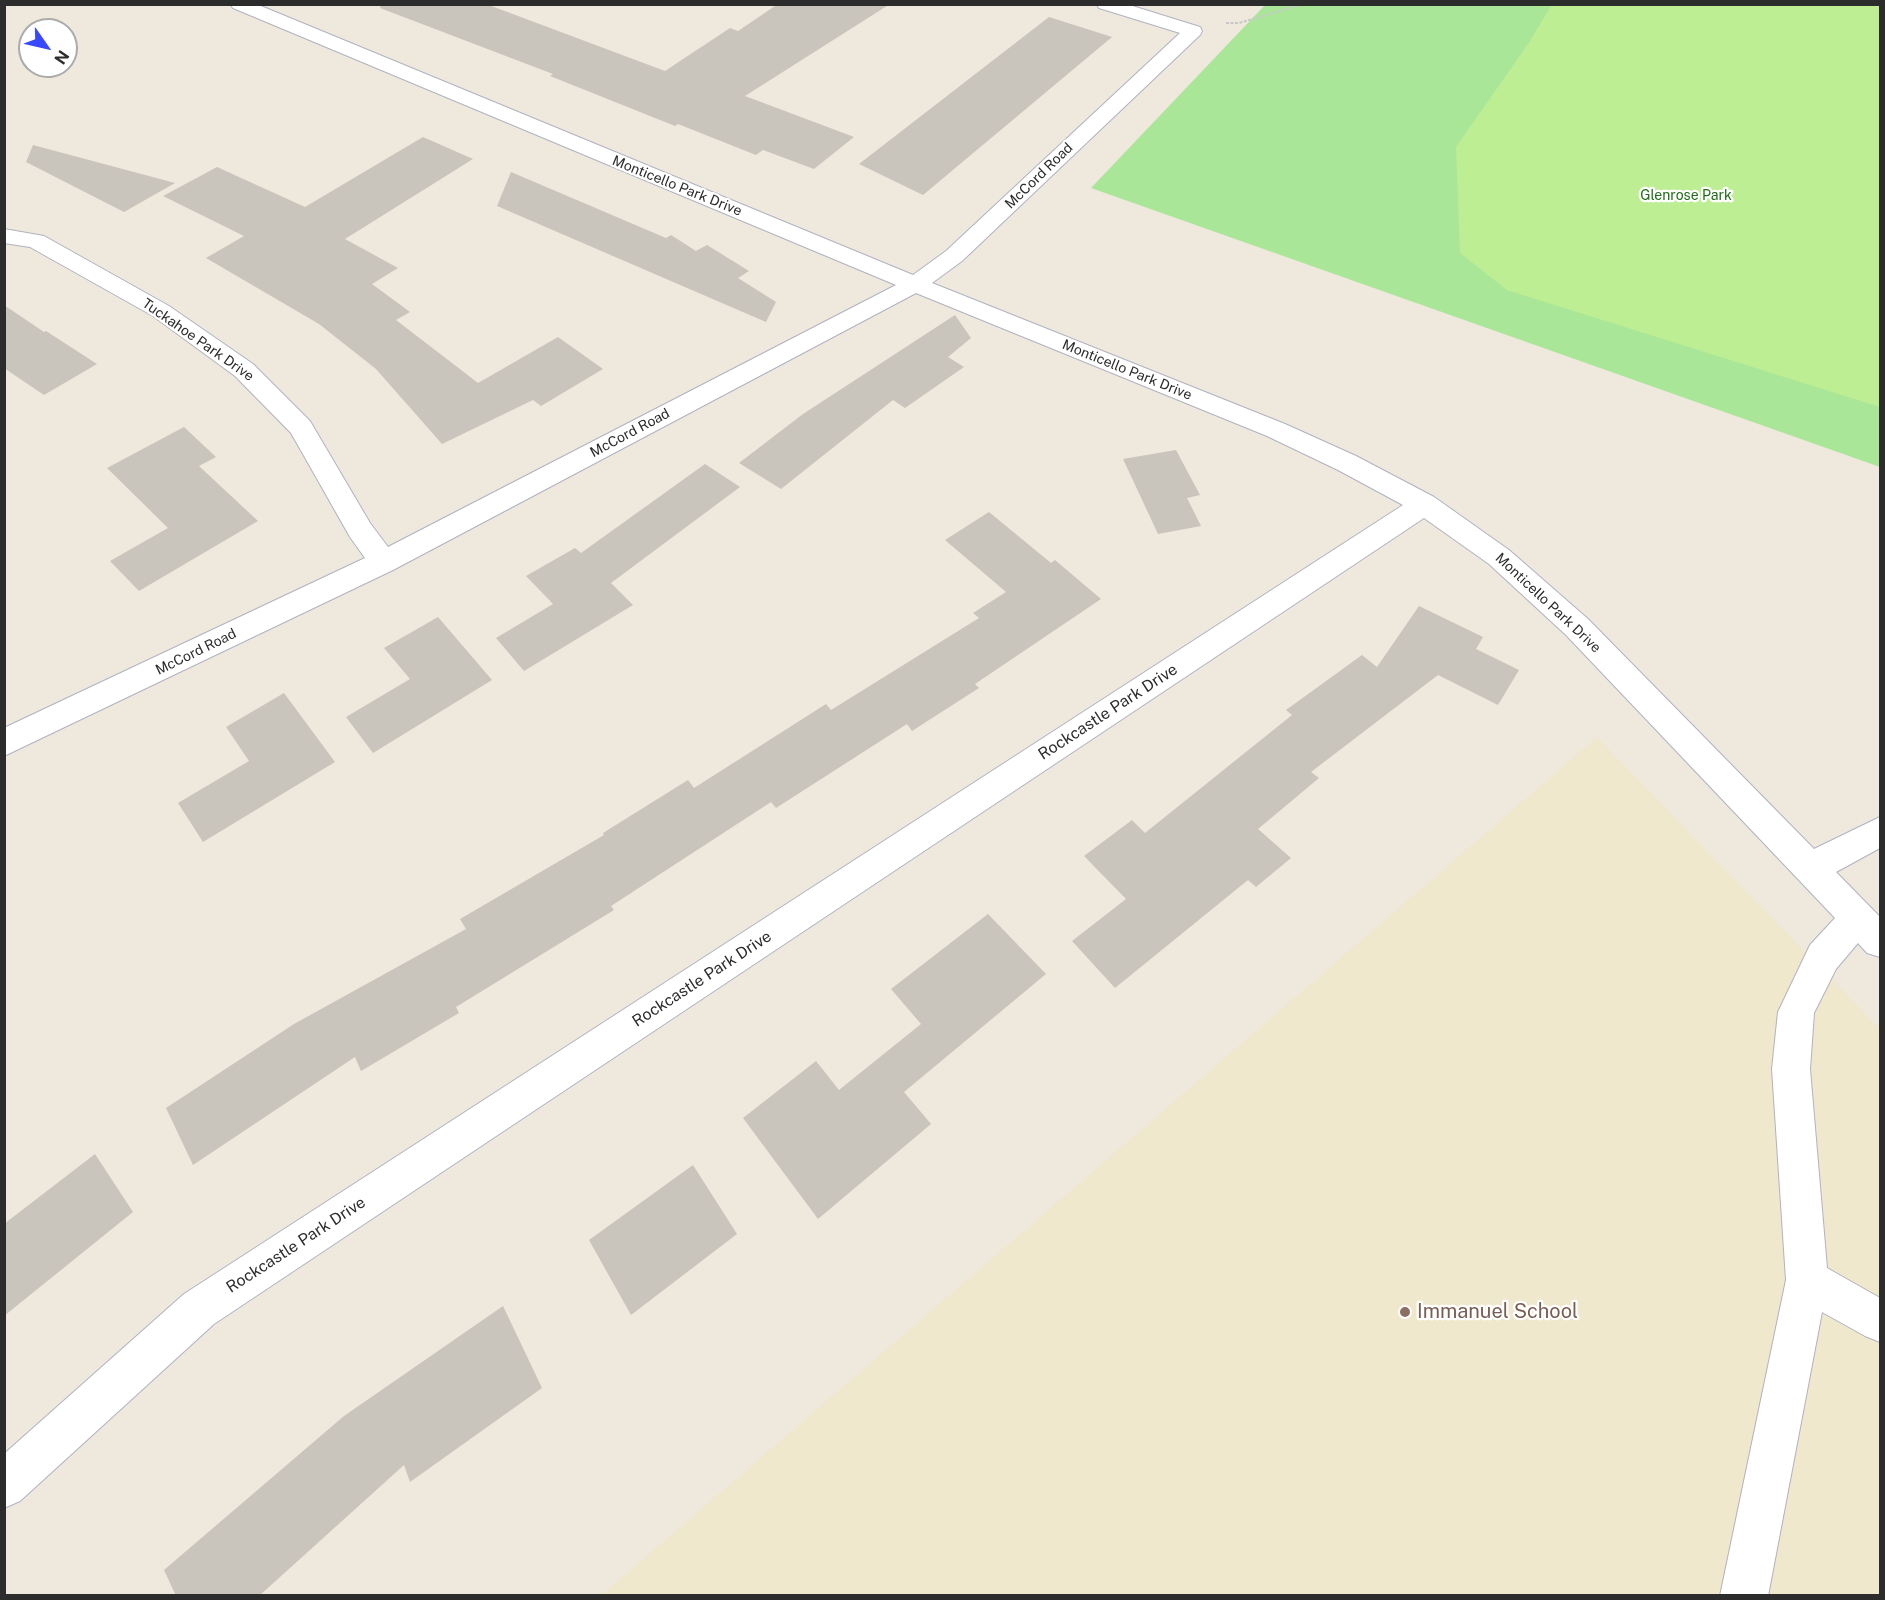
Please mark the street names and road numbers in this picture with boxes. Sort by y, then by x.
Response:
street label: McCord Road [1002,139,1076,213]
street label: Monticello Park Drive [610,152,744,220]
street label: Tuckahoe Park Drive [139,295,257,385]
street label: Monticello Park Drive [1060,336,1194,404]
street label: McCord Road [587,405,673,461]
street label: Monticello Park Drive [1492,550,1604,656]
street label: McCord Road [153,625,239,679]
street label: Rockcastle Park Drive [1035,660,1181,764]
street label: Rockcastle Park Drive [629,927,775,1031]
street label: Rockcastle Park Drive [223,1193,369,1297]

